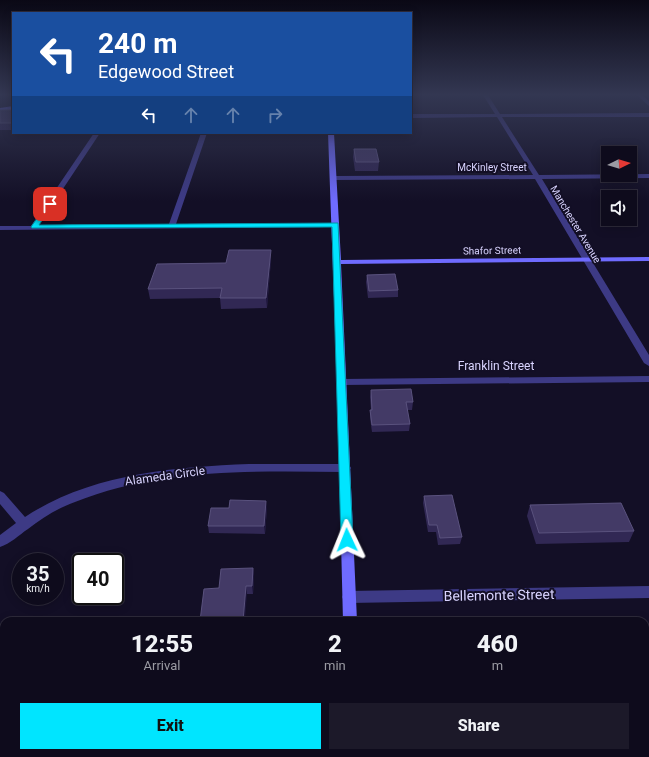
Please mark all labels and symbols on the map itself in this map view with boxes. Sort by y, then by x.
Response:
north arrow [601,146,637,182]
street label: McKinley Street [457,162,527,173]
street label: Manchester Avenue [548,184,603,265]
pin [33,187,67,221]
street label: Shafor Street [463,244,521,257]
street label: Franklin Street [458,359,534,373]
street label: Alameda Circle [124,463,206,489]
position arrow [326,519,368,561]
speed limit sign: 40 [72,553,124,605]
street label: Bellemonte Street [443,586,555,604]

